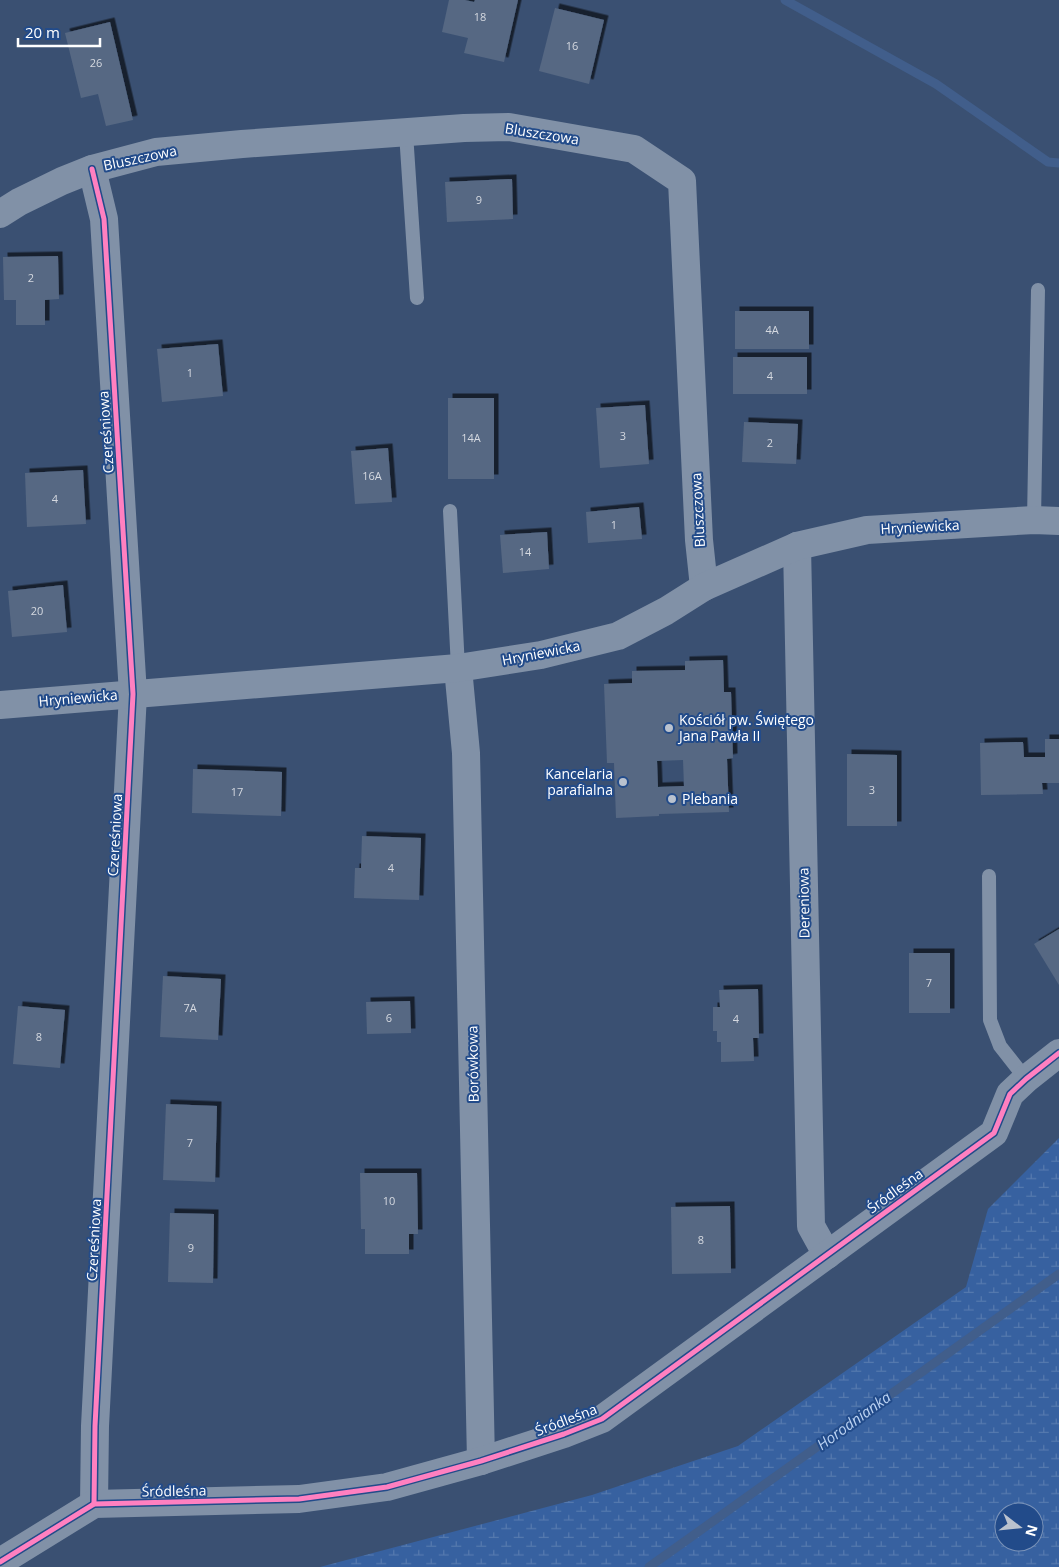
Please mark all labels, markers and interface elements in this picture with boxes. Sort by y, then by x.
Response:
house number: 18 [474,9,486,24]
scale bar [18,15,100,47]
text: 20 m [25,22,60,42]
house number: 16 [566,38,578,53]
house number: 26 [90,55,102,70]
street label: Bluszczowa [504,118,580,149]
street label: Bluszczowa [101,140,178,175]
house number: 9 [476,192,482,207]
house number: 2 [28,270,34,285]
house number: 4A [765,322,779,337]
house number: 1 [187,365,193,380]
house number: 4 [767,368,774,383]
street label: Czereśniowa [93,390,118,474]
house number: 3 [620,428,626,443]
house number: 14A [461,430,481,445]
house number: 2 [767,435,773,450]
house number: 16A [362,468,382,483]
street label: Bluszczowa [686,472,709,548]
house number: 4 [52,491,59,506]
street label: Hryniewicka [880,515,960,538]
house number: 1 [611,517,617,532]
house number: 14 [519,544,532,559]
house number: 20 [31,603,43,618]
street label: Hryniewicka [500,636,582,669]
street label: Hryniewicka [38,685,118,710]
place label: Kościół pw. Świętego Jana Pawła II [677,710,814,745]
marker: Kościół pw. Świętego Jana Pawła II [663,722,675,734]
place label: Kancelaria parafialna [545,764,613,799]
marker: Kancelaria parafialna [617,776,629,788]
house number: 3 [869,782,875,797]
house number: 17 [231,784,243,799]
place label: Plebania [682,789,738,808]
street label: Czereśniowa [103,793,126,877]
marker: Plebania [666,793,678,805]
house number: 4 [388,860,395,875]
street label: Dereniowa [793,867,814,939]
house number: 7 [926,975,932,990]
house number: 7A [183,1000,197,1015]
house number: 6 [386,1010,392,1025]
house number: 4 [733,1011,740,1026]
street label: Borówkowa [462,1025,483,1103]
house number: 8 [36,1029,42,1044]
house number: 7 [187,1135,193,1150]
street label: Śródleśna [863,1164,927,1217]
house number: 10 [383,1193,395,1208]
street label: Czereśniowa [82,1198,105,1282]
house number: 8 [698,1232,704,1247]
house number: 9 [188,1240,194,1255]
water label: Horodnianka [812,1386,895,1454]
street label: Śródleśna [532,1399,599,1440]
street label: Śródleśna [141,1480,207,1501]
north arrow [994,1502,1044,1552]
text: N [1021,1523,1043,1539]

